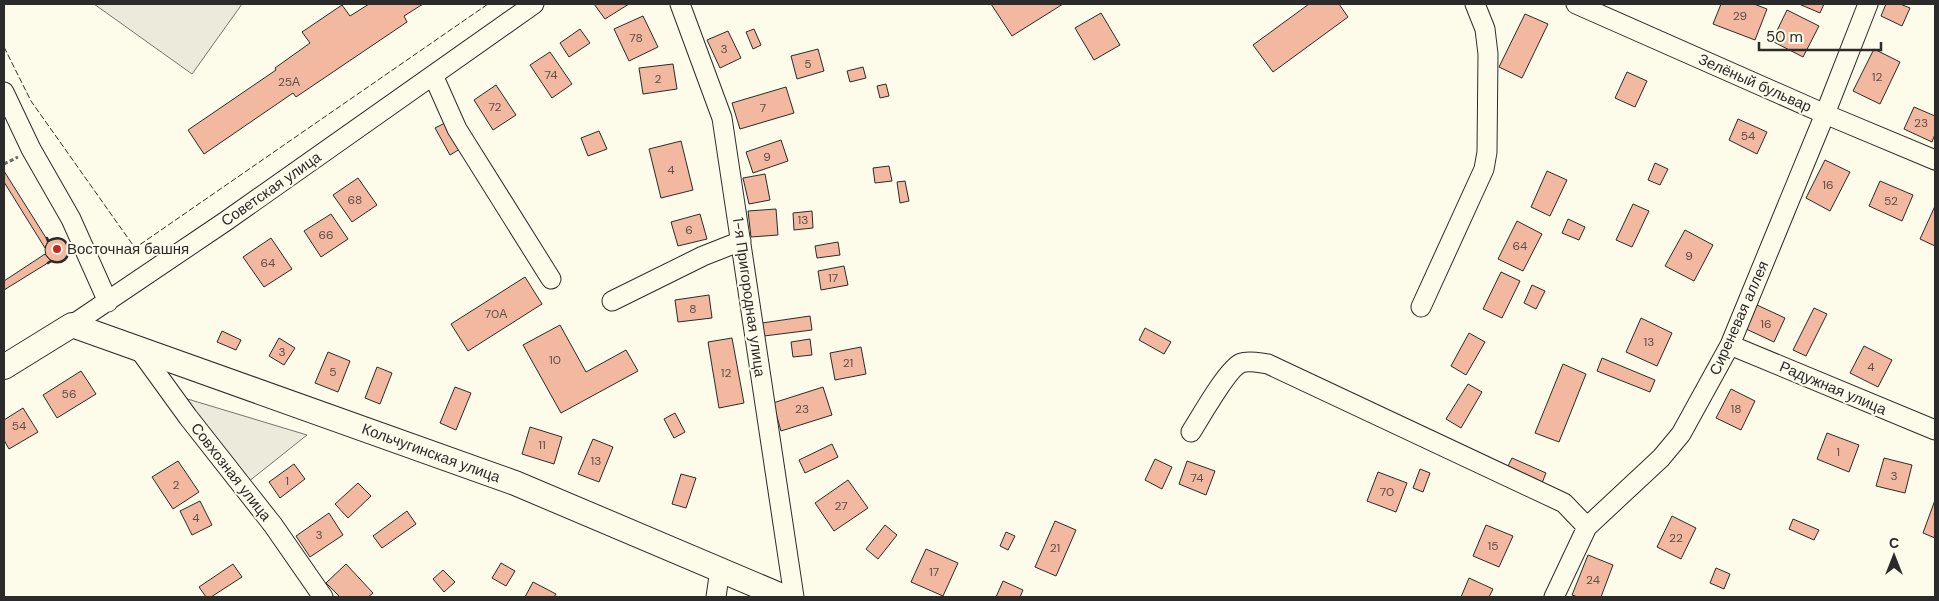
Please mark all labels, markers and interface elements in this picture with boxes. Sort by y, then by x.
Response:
house number: 29 [1733,8,1747,24]
scale bar [1759,20,1882,52]
text: 50 m [1766,27,1803,47]
house number: 78 [629,30,643,46]
house number: 3 [720,41,728,57]
street label: Зелёный бульвар [1695,49,1815,117]
house number: 5 [804,56,812,72]
house number: 74 [545,67,557,83]
house number: 12 [1872,69,1882,85]
house number: 2 [655,71,662,87]
house number: 25А [278,74,300,90]
house number: 72 [488,99,502,115]
house number: 7 [760,100,766,116]
house number: 23 [1914,115,1928,131]
house number: 54 [1741,128,1755,144]
street label: Советская улица [217,147,325,231]
house number: 9 [763,149,771,165]
house number: 4 [667,162,675,178]
house number: 16 [1822,177,1834,193]
house number: 68 [348,192,362,208]
house number: 52 [1884,193,1898,209]
house number: 13 [798,212,808,228]
street label: 1-я Пригородная улица [728,216,770,379]
house number: 6 [685,222,693,238]
house number: 66 [318,227,334,243]
house number: 64 [1513,238,1527,254]
place label: Восточная башня [67,239,189,259]
marker: Восточная башня [51,243,63,255]
house number: 9 [1685,248,1693,264]
house number: 64 [261,255,275,271]
street label: Сиреневая аллея [1705,258,1773,378]
house number: 17 [828,270,838,286]
house number: 8 [689,301,697,317]
house number: 70А [485,306,507,322]
house number: 16 [1760,316,1772,332]
house number: 13 [1644,334,1654,350]
house number: 3 [278,344,286,360]
house number: 10 [549,352,561,368]
house number: 21 [843,355,853,371]
street label: Радужная улица [1776,356,1890,420]
house number: 4 [1867,359,1875,375]
house number: 5 [329,364,337,380]
house number: 12 [721,365,731,381]
house number: 56 [62,386,76,402]
house number: 23 [795,401,809,417]
house number: 18 [1730,401,1742,417]
house number: 54 [12,418,26,434]
street label: Совхозная улица [186,419,276,526]
street label: Кольчугинская улица [359,419,504,488]
house number: 11 [538,437,546,453]
house number: 1 [1836,444,1840,460]
house number: 13 [591,453,601,469]
house number: 3 [1890,468,1898,484]
house number: 74 [1191,470,1203,486]
house number: 1 [285,473,289,489]
house number: 2 [173,477,180,493]
house number: 70 [1380,484,1394,500]
house number: 27 [834,498,848,514]
house number: 4 [192,510,200,526]
house number: 3 [315,527,323,543]
house number: 22 [1669,530,1683,546]
north arrow [1869,531,1919,581]
text: С [1889,534,1899,552]
house number: 15 [1487,538,1499,554]
house number: 21 [1050,540,1060,556]
house number: 17 [929,564,939,580]
house number: 24 [1586,572,1600,588]

